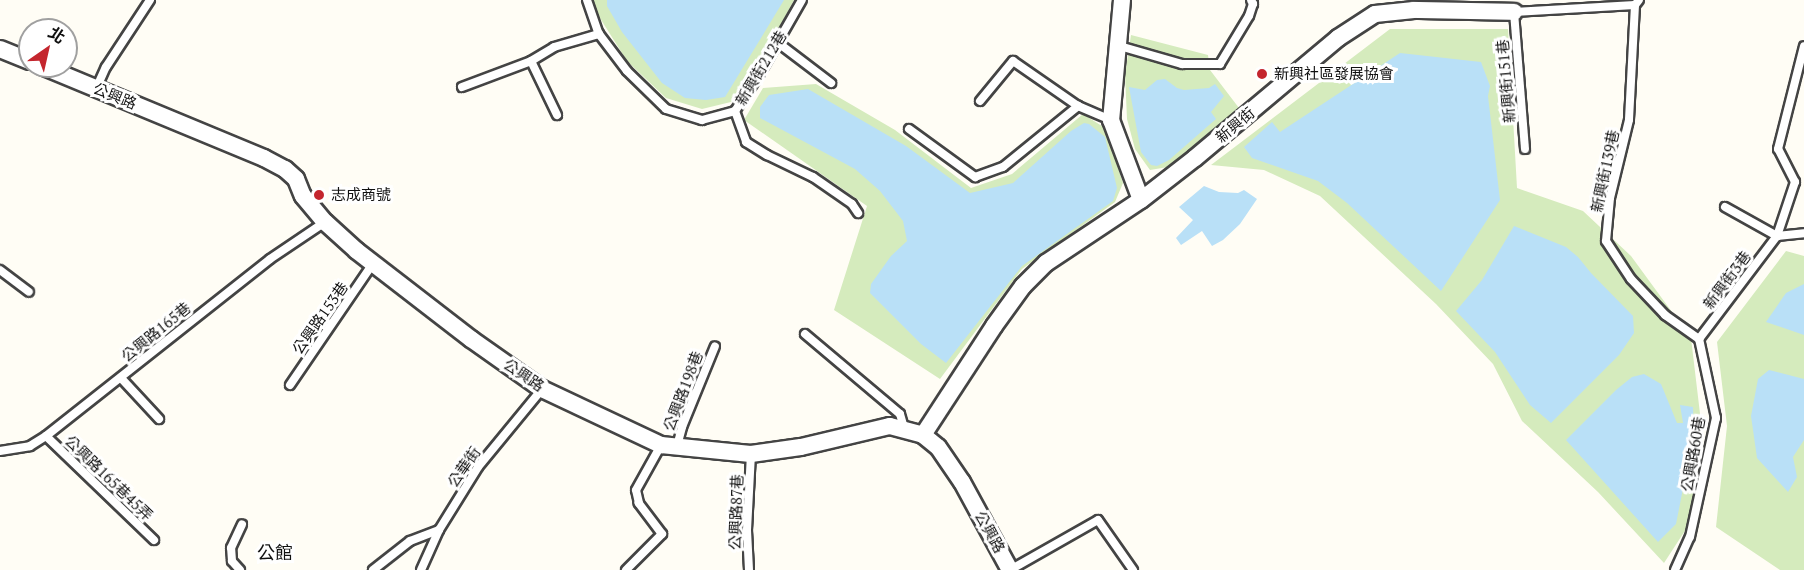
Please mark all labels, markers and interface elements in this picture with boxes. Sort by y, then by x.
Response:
north arrow [18,18,78,78]
text: 北 [44,21,70,48]
street label: 新興街212巷 [732,27,790,109]
street label: 新興街151巷 [1493,38,1519,124]
place label: 新興社區發展協會 [1274,65,1394,83]
marker: 新興社區發展協會 [1255,67,1269,81]
street label: 公興路 [91,79,139,113]
street label: 新興街 [1212,104,1258,146]
street label: 新興街139巷 [1587,128,1623,214]
place label: 志成商號 [331,186,391,204]
marker: 志成商號 [312,188,326,202]
street label: 新興街3巷 [1699,247,1755,313]
street label: 公興路153巷 [289,278,351,358]
street label: 公興路165巷 [118,299,194,365]
street label: 公興路198巷 [660,349,706,433]
street label: 公興路 [500,355,548,395]
street label: 公興路60巷 [1678,415,1708,493]
street label: 公興路165巷45弄 [61,432,157,524]
street label: 公華街 [444,443,484,491]
street label: 公興路87巷 [726,474,746,550]
street label: 公興路 [971,508,1009,556]
district label: 公館 [257,541,293,563]

